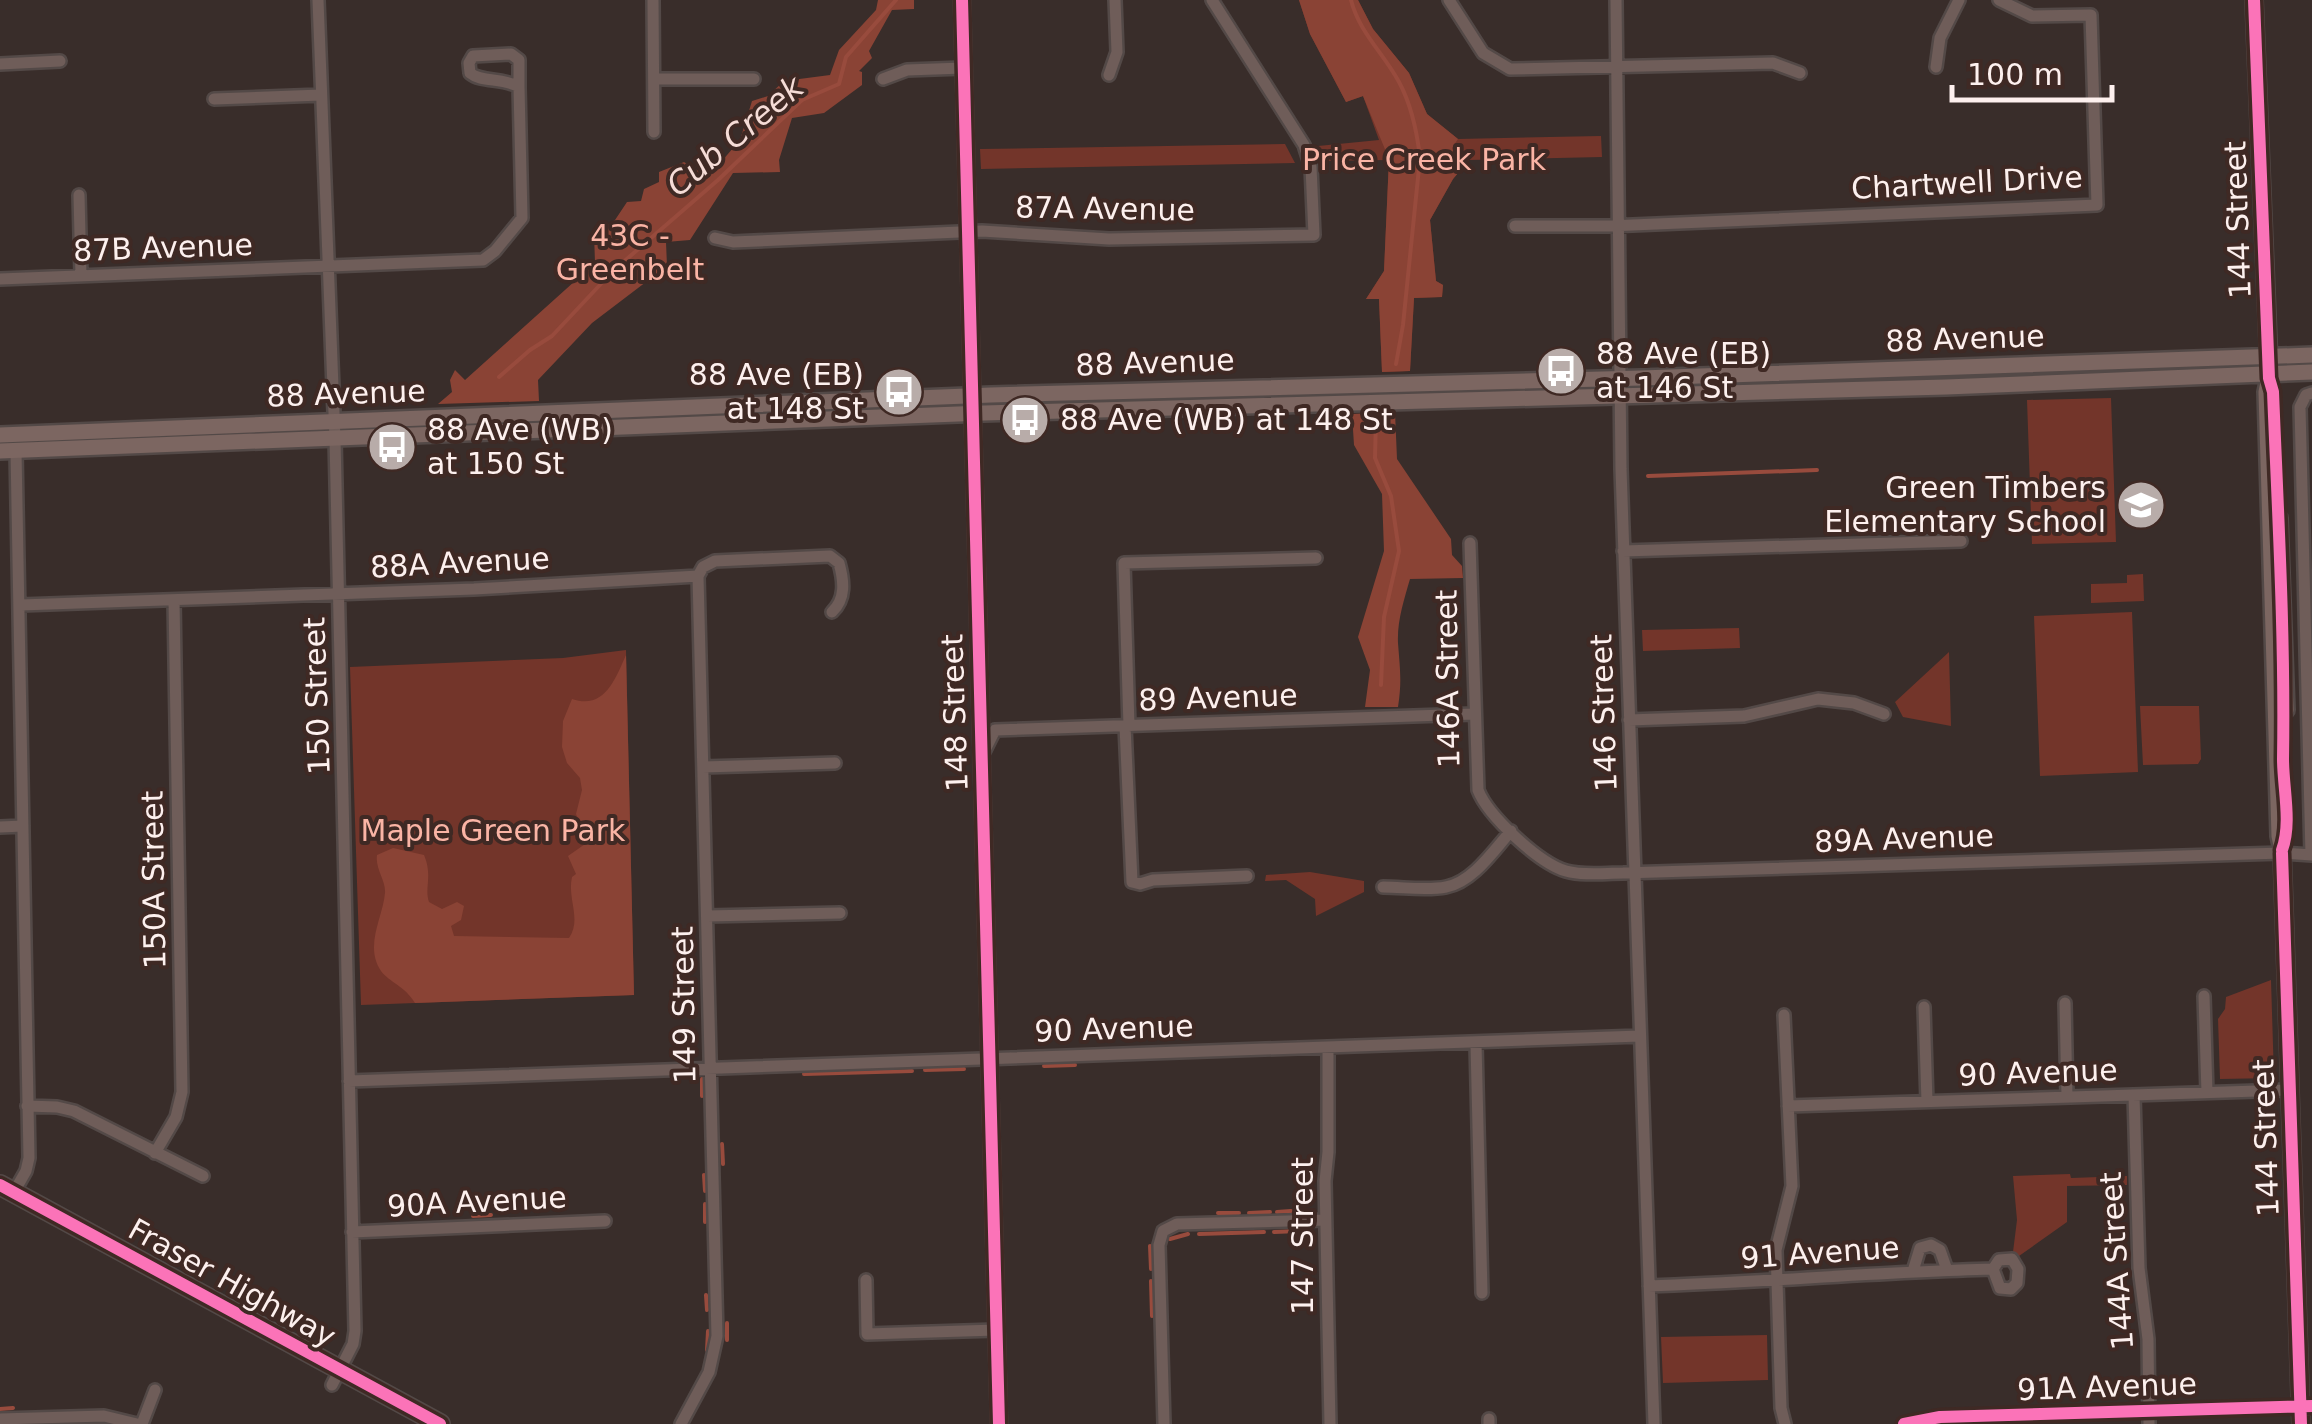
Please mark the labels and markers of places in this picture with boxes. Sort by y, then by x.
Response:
place label: 88 Ave (EB) at 146 St [1596,336,1771,405]
bus stop icon: 88 Ave (EB) at 146 St [1535,345,1587,397]
place label: 88 Ave (EB) at 148 St [689,357,864,426]
bus stop icon: 88 Ave (EB) at 148 St [873,366,925,418]
bus stop icon: 88 Ave (WB) at 148 St [999,394,1051,446]
place label: 88 Ave (WB) at 148 St [1060,402,1393,437]
place label: 88 Ave (WB) at 150 St [427,412,613,481]
bus stop icon: 88 Ave (WB) at 150 St [366,421,418,473]
place label: Green Timbers Elementary School [1824,470,2106,539]
school or university icon: Green Timbers Elementary School [2115,479,2167,531]

